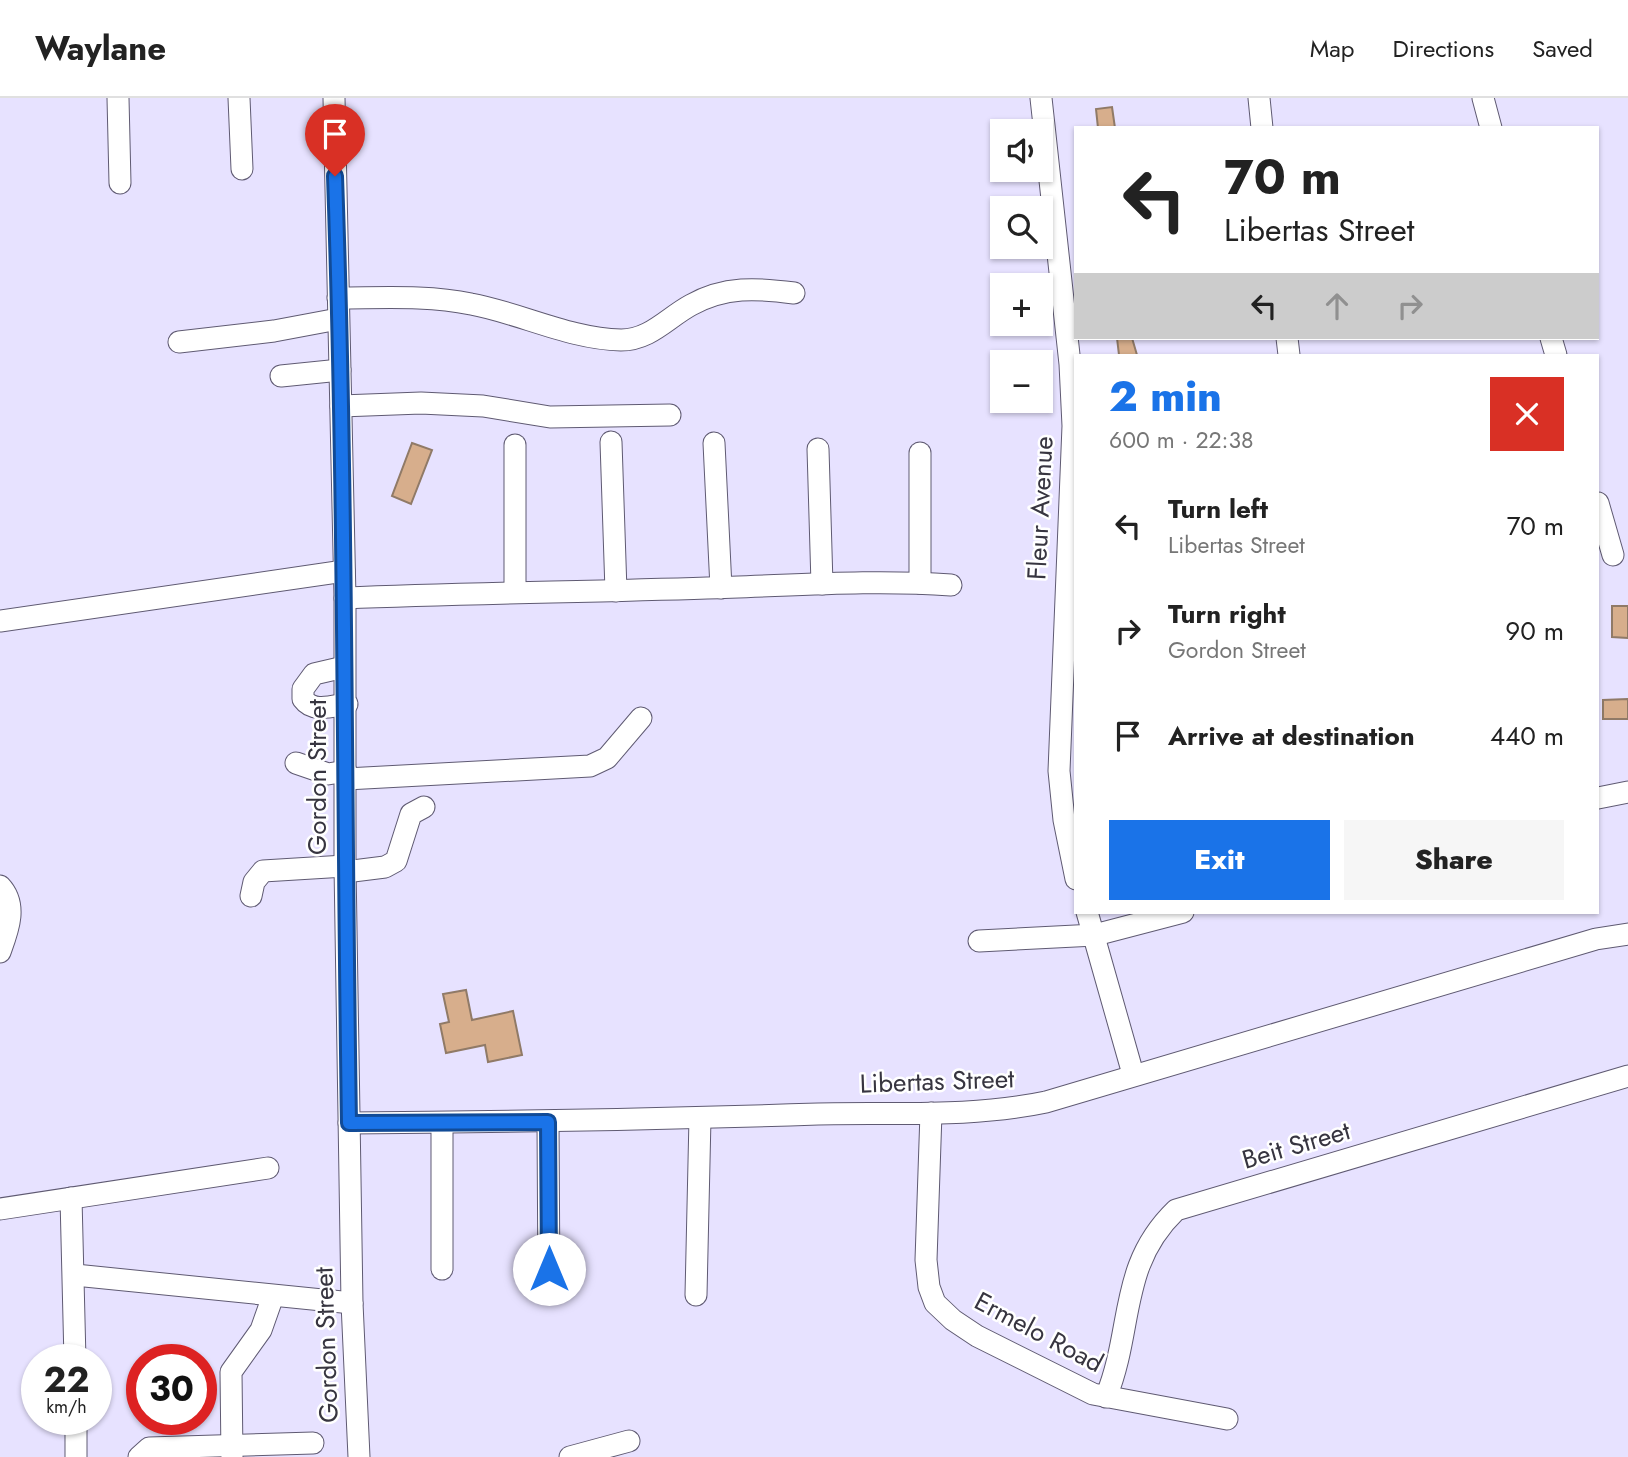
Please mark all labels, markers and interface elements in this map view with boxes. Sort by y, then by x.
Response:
text: Waylane [35,25,166,72]
text: Map [1310,31,1355,66]
text: Directions [1393,31,1494,66]
text: Saved [1532,31,1593,66]
pin [305,104,365,176]
icon: arrive [316,115,354,153]
map controls [990,119,1053,413]
button: sound [990,119,1053,182]
text: 70 m [1224,142,1341,212]
icon: left [1109,154,1200,245]
button: search [990,196,1053,259]
text: Libertas Street [1224,207,1414,253]
button: + [990,273,1053,336]
icon: left [1245,287,1283,325]
icon: ahead [1318,287,1356,325]
icon: right [1391,287,1429,325]
button: − [990,350,1053,413]
text: 2 min [1109,366,1222,427]
button: close [1490,377,1564,451]
text: 600 m · 22:38 [1109,423,1254,457]
street label: Fleur Avenue [1017,435,1063,581]
text: Turn left [1168,490,1268,528]
icon: left [1109,507,1147,545]
text: 70 m [1507,507,1564,545]
text: Libertas Street [1168,528,1305,562]
text: Turn right [1168,595,1286,633]
icon: right [1109,612,1147,650]
text: 90 m [1505,612,1564,650]
text: Gordon Street [1168,633,1306,667]
street label: Gordon Street [298,698,336,855]
icon: arrive [1109,717,1147,755]
text: Arrive at destination [1168,717,1415,755]
text: 440 m [1490,717,1564,755]
button: Exit [1109,820,1330,900]
button: Share [1344,820,1564,900]
street label: Libertas Street [859,1059,1016,1103]
street label: Beit Street [1238,1111,1355,1179]
position arrow [512,1232,586,1306]
street label: Gordon Street [304,1266,348,1424]
street label: Ermelo Road [968,1282,1110,1382]
speed limit sign: 30 [126,1344,217,1435]
text: 22 [44,1355,89,1405]
text: km/h [46,1394,87,1420]

